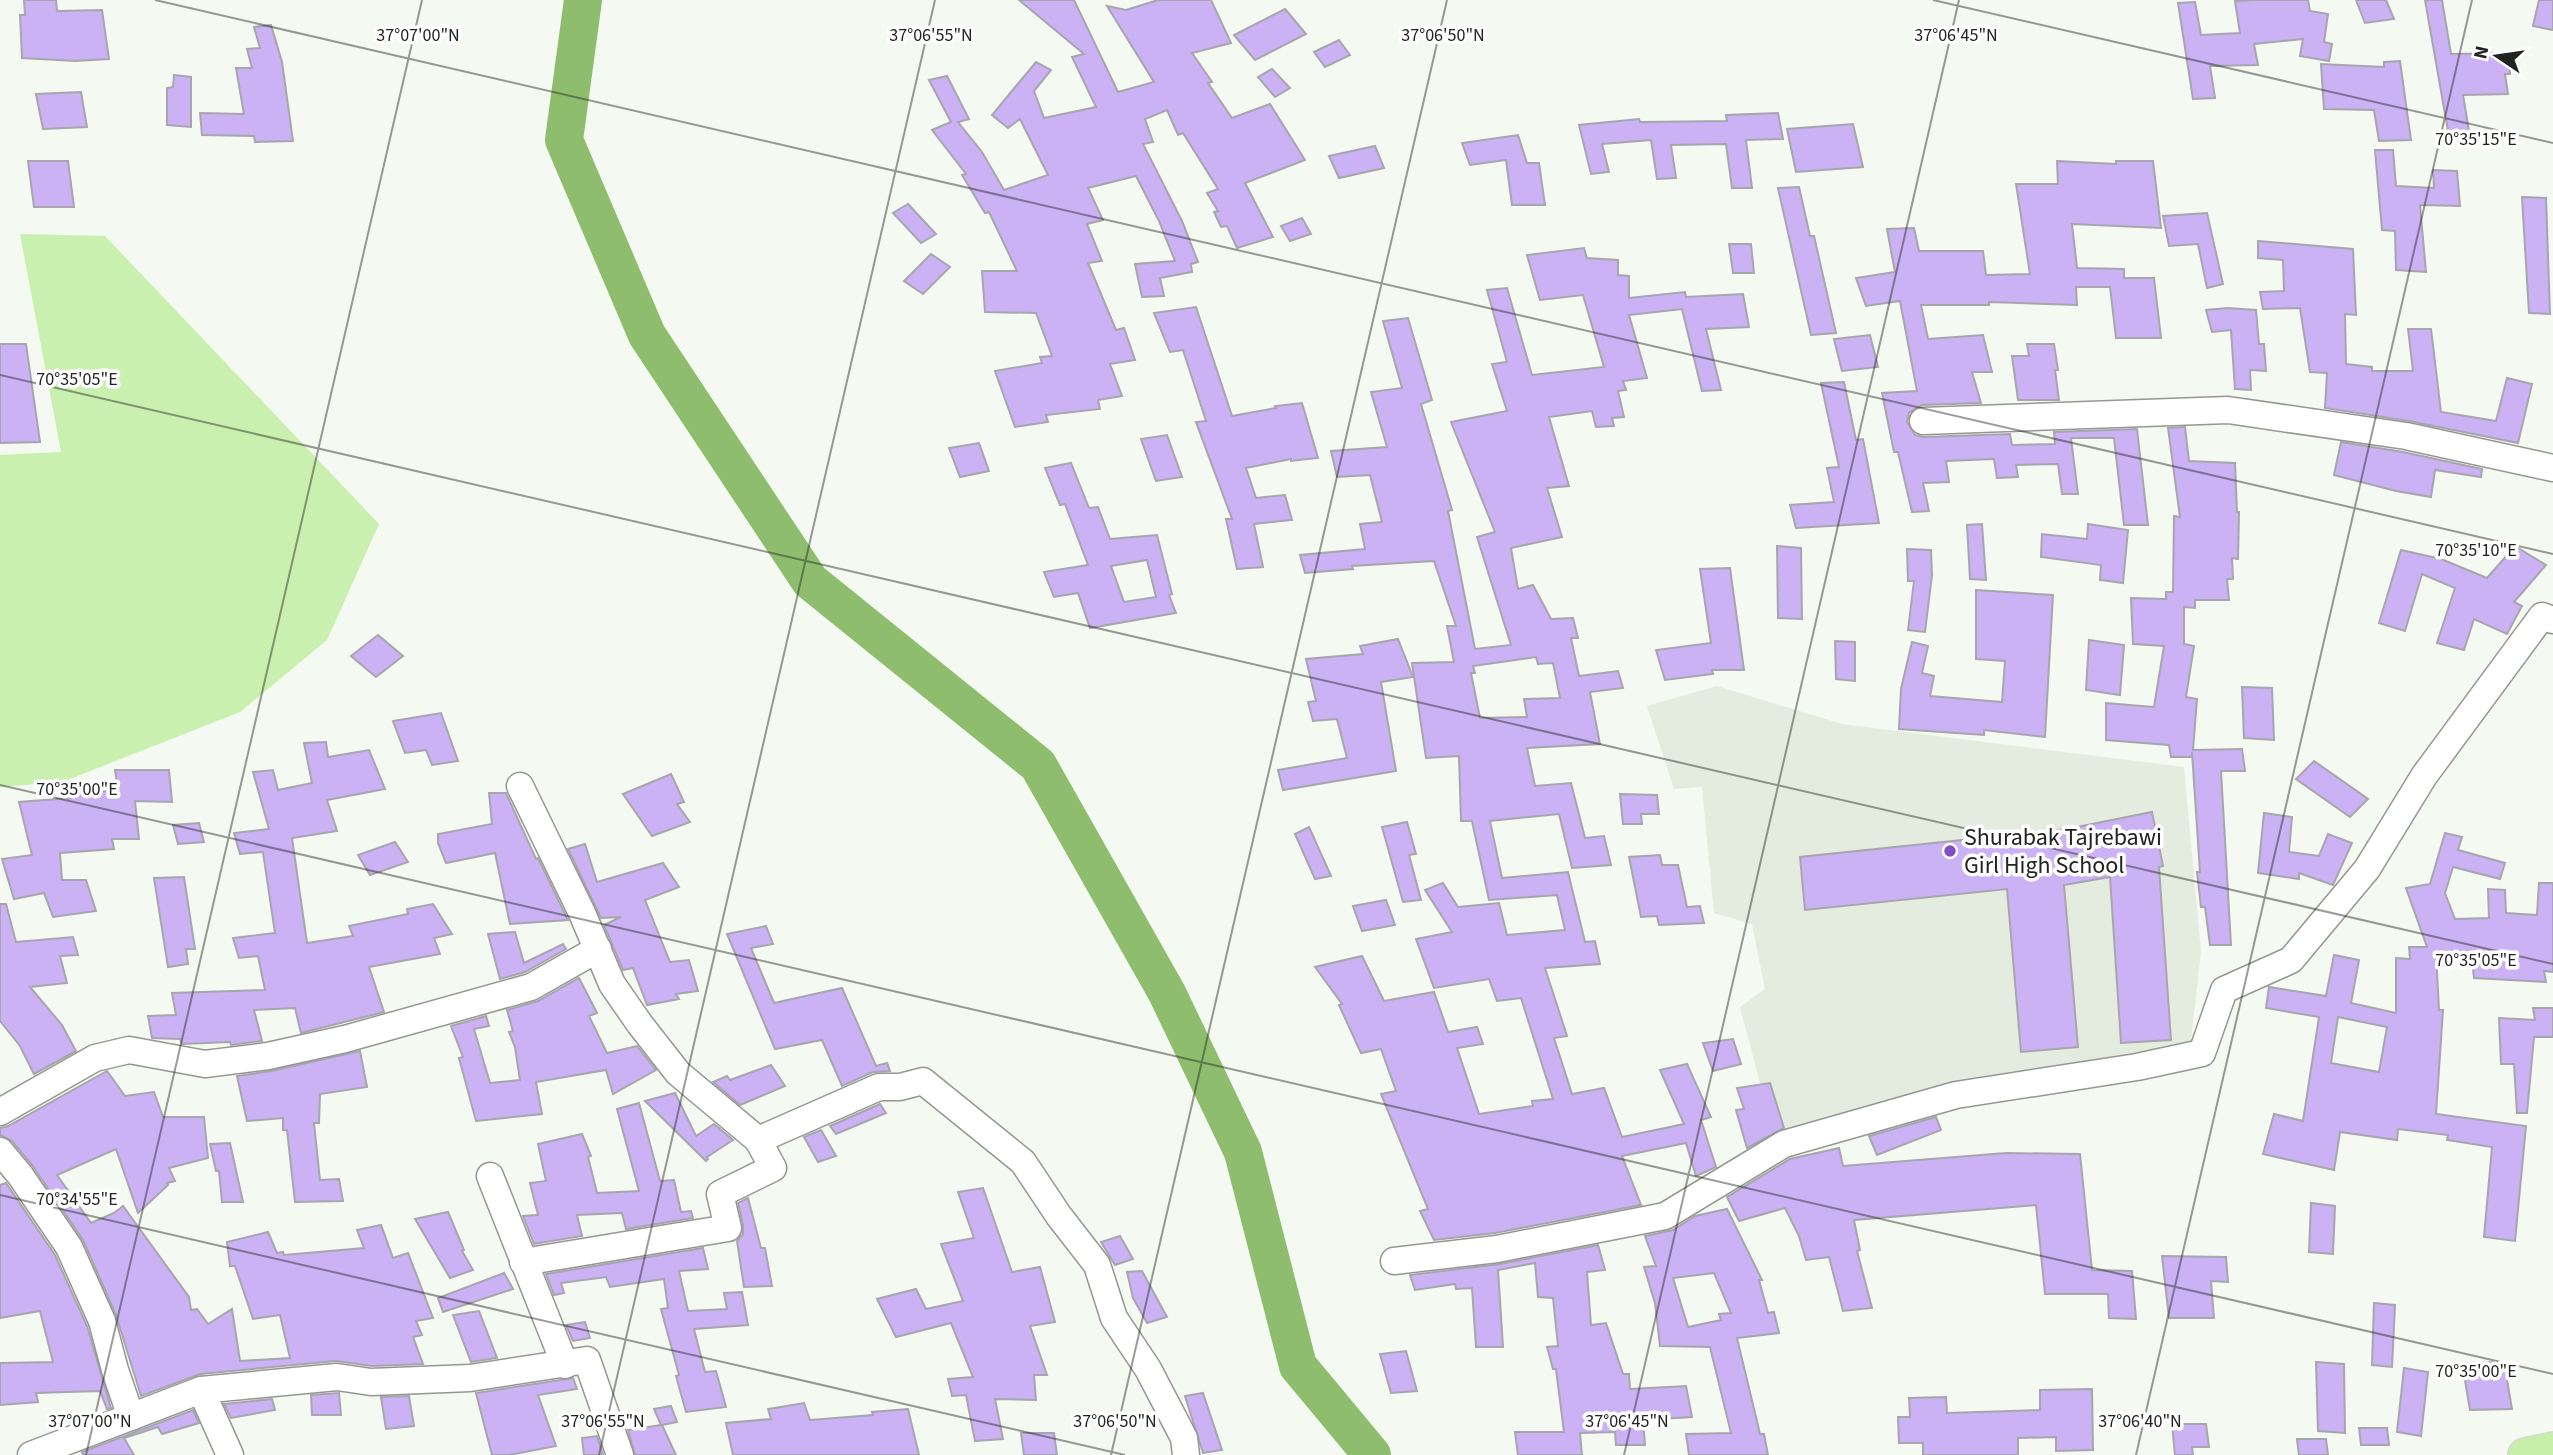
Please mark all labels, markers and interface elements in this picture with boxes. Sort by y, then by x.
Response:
north arrow [2462,21,2532,91]
text: 37°07'00"N [376,23,460,48]
text: 37°06'55"N [889,23,973,48]
text: 37°06'50"N [1401,23,1485,48]
text: 37°06'45"N [1914,23,1998,48]
text: N [2467,43,2496,62]
text: 70°35'15"E [2435,127,2517,152]
text: 70°35'05"E [36,367,118,392]
text: 70°35'10"E [2435,538,2517,563]
text: 70°35'00"E [36,777,118,802]
place label: Shurabak Tajrebawi Girl High School [1964,820,2162,883]
marker: Shurabak Tajrebawi Girl High School [1942,843,1958,859]
text: 70°35'05"E [2435,948,2517,973]
text: 70°34'55"E [36,1187,118,1212]
text: 70°35'00"E [2435,1359,2517,1384]
text: 37°07'00"N [48,1409,132,1434]
text: 37°06'55"N [561,1409,645,1434]
text: 37°06'50"N [1073,1409,1157,1434]
text: 37°06'45"N [1585,1409,1669,1434]
text: 37°06'40"N [2098,1409,2182,1434]

